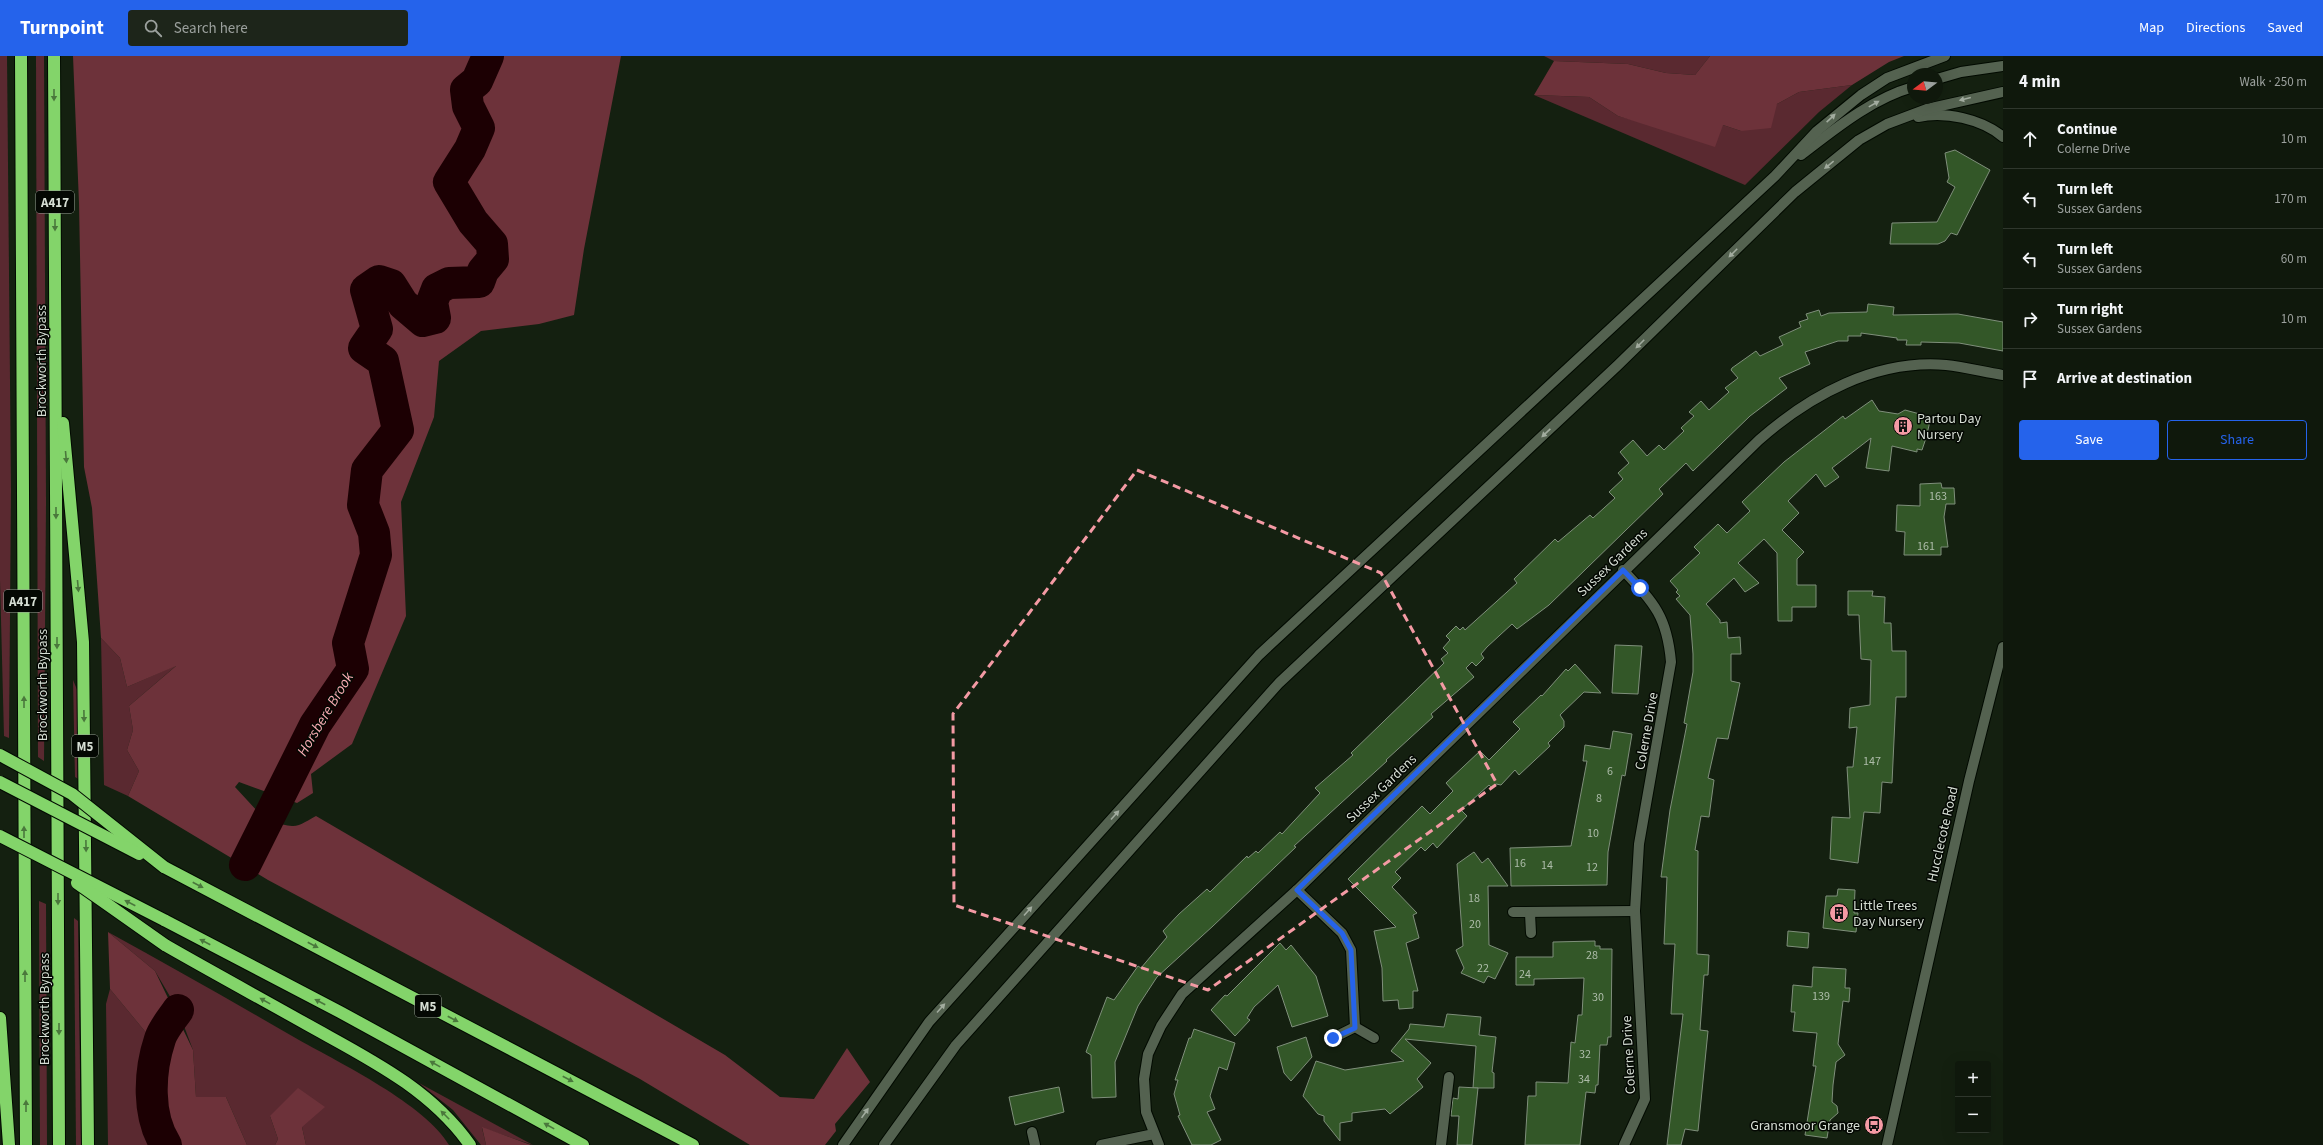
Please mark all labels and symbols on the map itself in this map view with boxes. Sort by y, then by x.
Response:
north arrow [1907,68,1943,104]
one-way arrow [51,89,57,102]
one-way arrow [1959,97,1971,103]
one-way arrow [1868,101,1880,108]
one-way arrow [1826,114,1836,123]
one-way arrow [1823,161,1834,169]
road number: A417 [36,191,74,213]
one-way arrow [52,219,58,232]
one-way arrow [1728,248,1738,257]
street label: Brockworth Bypass [32,305,52,417]
one-way arrow [1635,339,1645,349]
place label: Partou Day Nursery [1917,409,1981,445]
building icon: Partou Day Nursery [1892,415,1914,437]
one-way arrow [1541,428,1551,438]
one-way arrow [63,451,69,463]
house number: 163 [1929,488,1947,505]
one-way arrow [53,507,59,520]
street label: Sussex Gardens [1573,524,1653,602]
house number: 161 [1917,538,1935,555]
route start [1631,579,1649,597]
one-way arrow [75,580,81,593]
road number: A417 [4,590,42,612]
street label: Brockworth Bypass [33,629,53,741]
one-way arrow [54,637,60,650]
water label: Horsbere Brook [292,668,359,760]
street label: Colerne Drive [1630,691,1664,772]
one-way arrow [21,695,27,708]
one-way arrow [81,710,87,723]
road number: M5 [72,735,98,757]
street label: Sussex Gardens [1342,750,1422,828]
house number: 147 [1863,753,1881,770]
house number: 6 [1607,763,1613,780]
street label: Hucclecote Road [1922,784,1964,884]
house number: 8 [1596,790,1602,807]
one-way arrow [1111,809,1120,820]
one-way arrow [21,825,27,838]
house number: 10 [1587,825,1599,842]
one-way arrow [83,840,89,853]
house number: 16 [1514,855,1526,872]
house number: 14 [1541,857,1553,874]
house number: 12 [1586,859,1598,876]
one-way arrow [192,882,204,888]
house number: 18 [1468,890,1480,907]
one-way arrow [55,893,61,906]
place label: Little Trees Day Nursery [1853,896,1925,932]
one-way arrow [124,900,135,906]
building icon: Little Trees Day Nursery [1828,902,1850,924]
one-way arrow [1024,906,1033,916]
house number: 20 [1469,916,1481,933]
one-way arrow [199,938,211,945]
one-way arrow [307,942,319,949]
house number: 28 [1586,947,1598,964]
street label: Brockworth Bypass [35,953,55,1065]
house number: 22 [1477,960,1489,977]
house number: 24 [1519,966,1531,983]
one-way arrow [22,969,28,982]
house number: 139 [1812,988,1830,1005]
house number: 30 [1592,989,1604,1006]
road number: M5 [415,995,441,1017]
one-way arrow [259,998,271,1005]
one-way arrow [314,999,326,1005]
one-way arrow [937,1003,946,1013]
street label: Colerne Drive [1617,1015,1641,1095]
one-way arrow [447,1016,459,1022]
one-way arrow [56,1023,62,1036]
route end [1324,1029,1342,1047]
house number: 32 [1579,1046,1591,1063]
one-way arrow [429,1061,440,1067]
house number: 34 [1578,1071,1590,1088]
one-way arrow [562,1076,574,1083]
one-way arrow [23,1099,29,1112]
one-way arrow [861,1108,869,1118]
one-way arrow [441,1110,450,1119]
bus stop icon: Gransmoor Grange [1863,1114,1885,1136]
place label: Gransmoor Grange [1750,1116,1860,1136]
one-way arrow [543,1123,554,1130]

